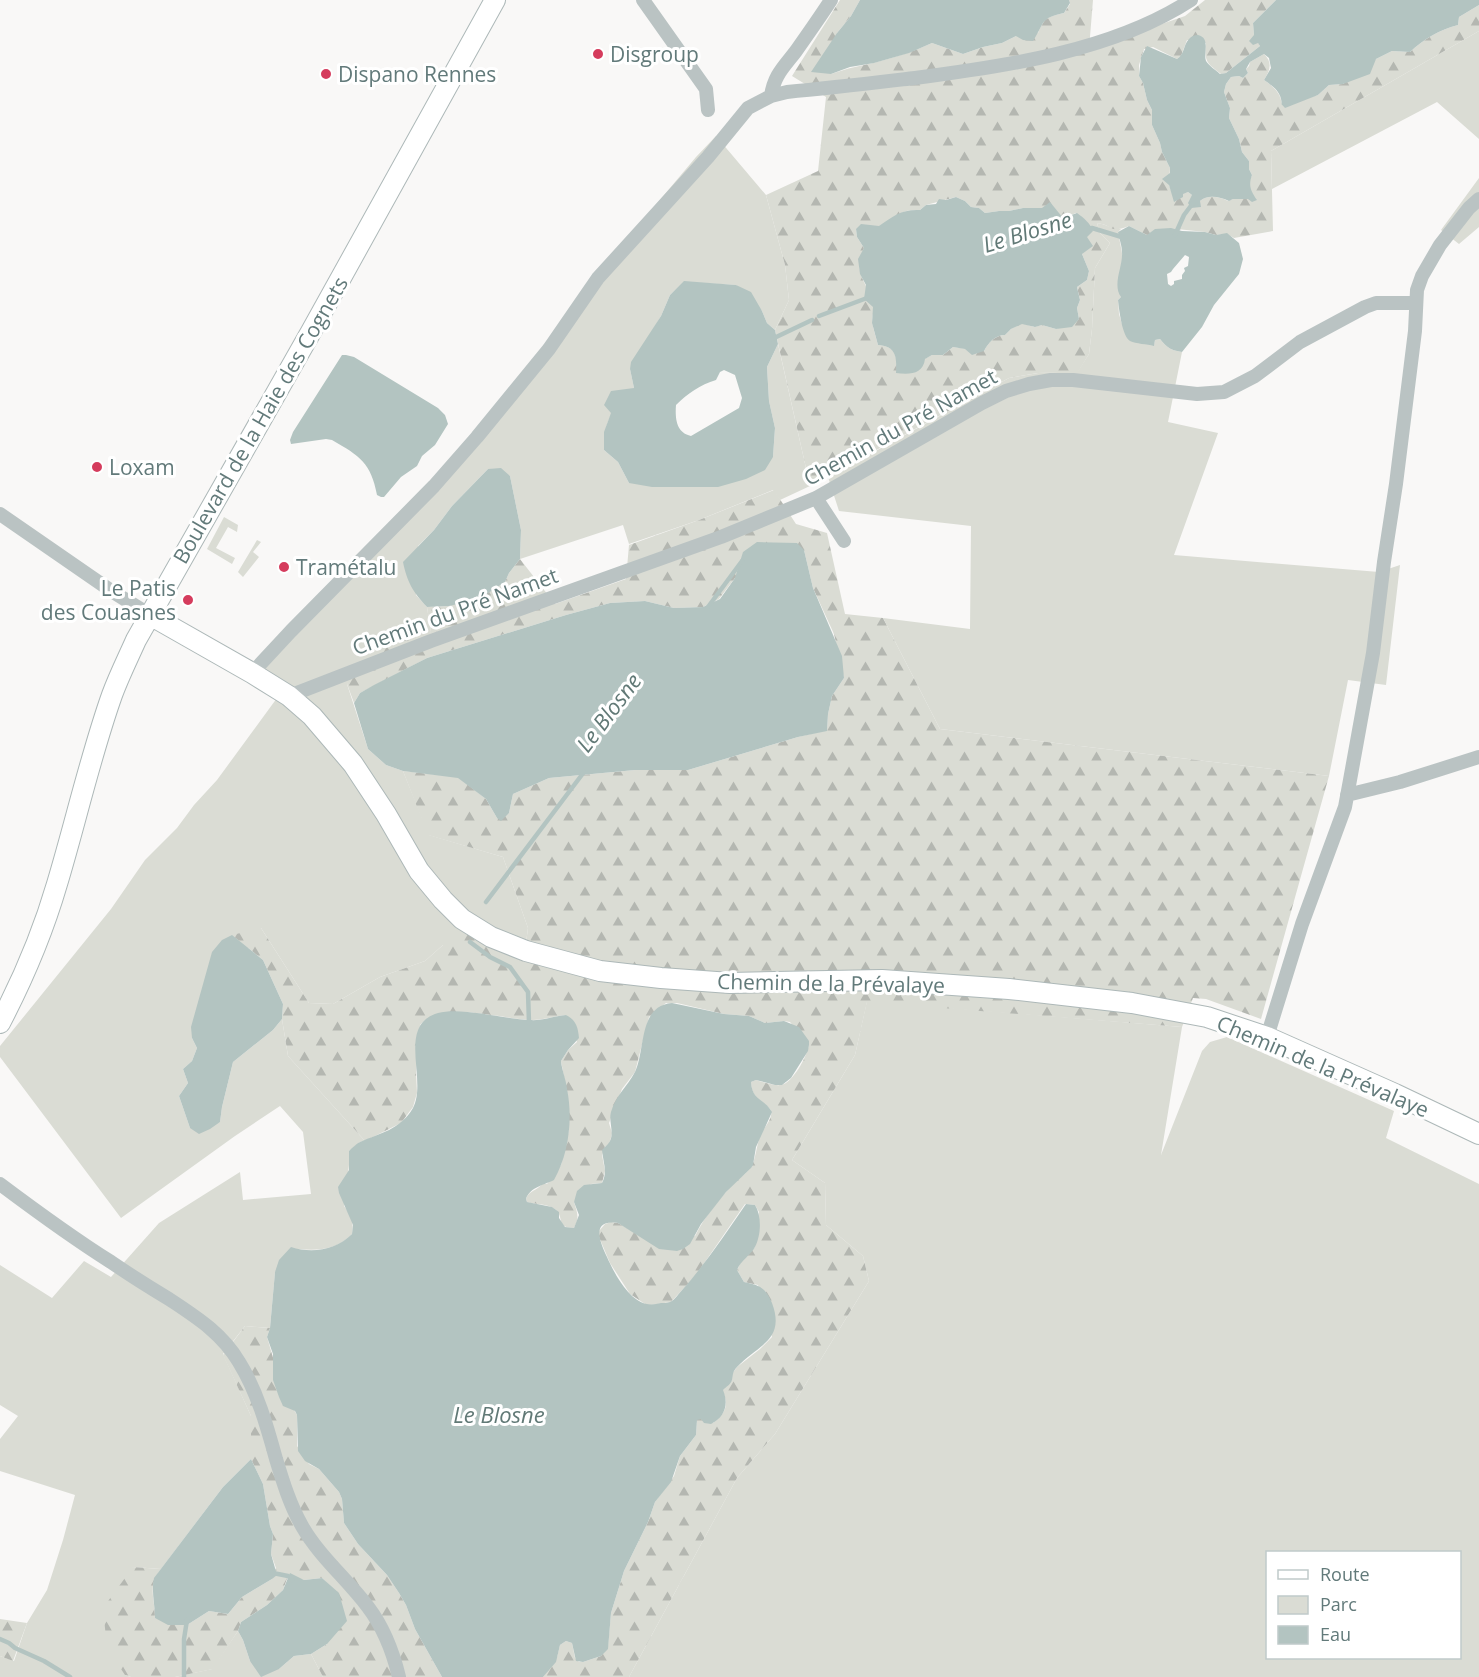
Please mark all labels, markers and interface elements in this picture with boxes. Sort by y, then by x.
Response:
place label: Disgroup [610,40,699,68]
marker: Disgroup [591,47,605,61]
place label: Dispano Rennes [338,60,496,88]
marker: Dispano Rennes [319,67,333,81]
water label: Le Blosne [979,203,1075,259]
street label: Boulevard de la Haie des Cognets [166,271,354,569]
street label: Chemin du Pré Namet [798,362,1002,492]
place label: Loxam [109,453,175,481]
marker: Loxam [90,460,104,474]
place label: Tramétalu [296,553,396,581]
marker: Tramétalu [277,560,291,574]
street label: Chemin du Pré Namet [348,561,562,661]
place label: Le Patis des Couasnes [41,574,176,626]
marker: Le Patis des Couasnes [181,593,195,607]
water label: Le Blosne [568,666,648,758]
street label: Chemin de la Prévalaye [717,967,945,999]
street label: Chemin de la Prévalaye [1213,1009,1433,1123]
water label: Le Blosne [453,1399,545,1429]
legend [1266,1551,1461,1659]
text: Route [1320,1562,1370,1586]
text: Parc [1320,1592,1357,1616]
text: Eau [1320,1622,1351,1646]

